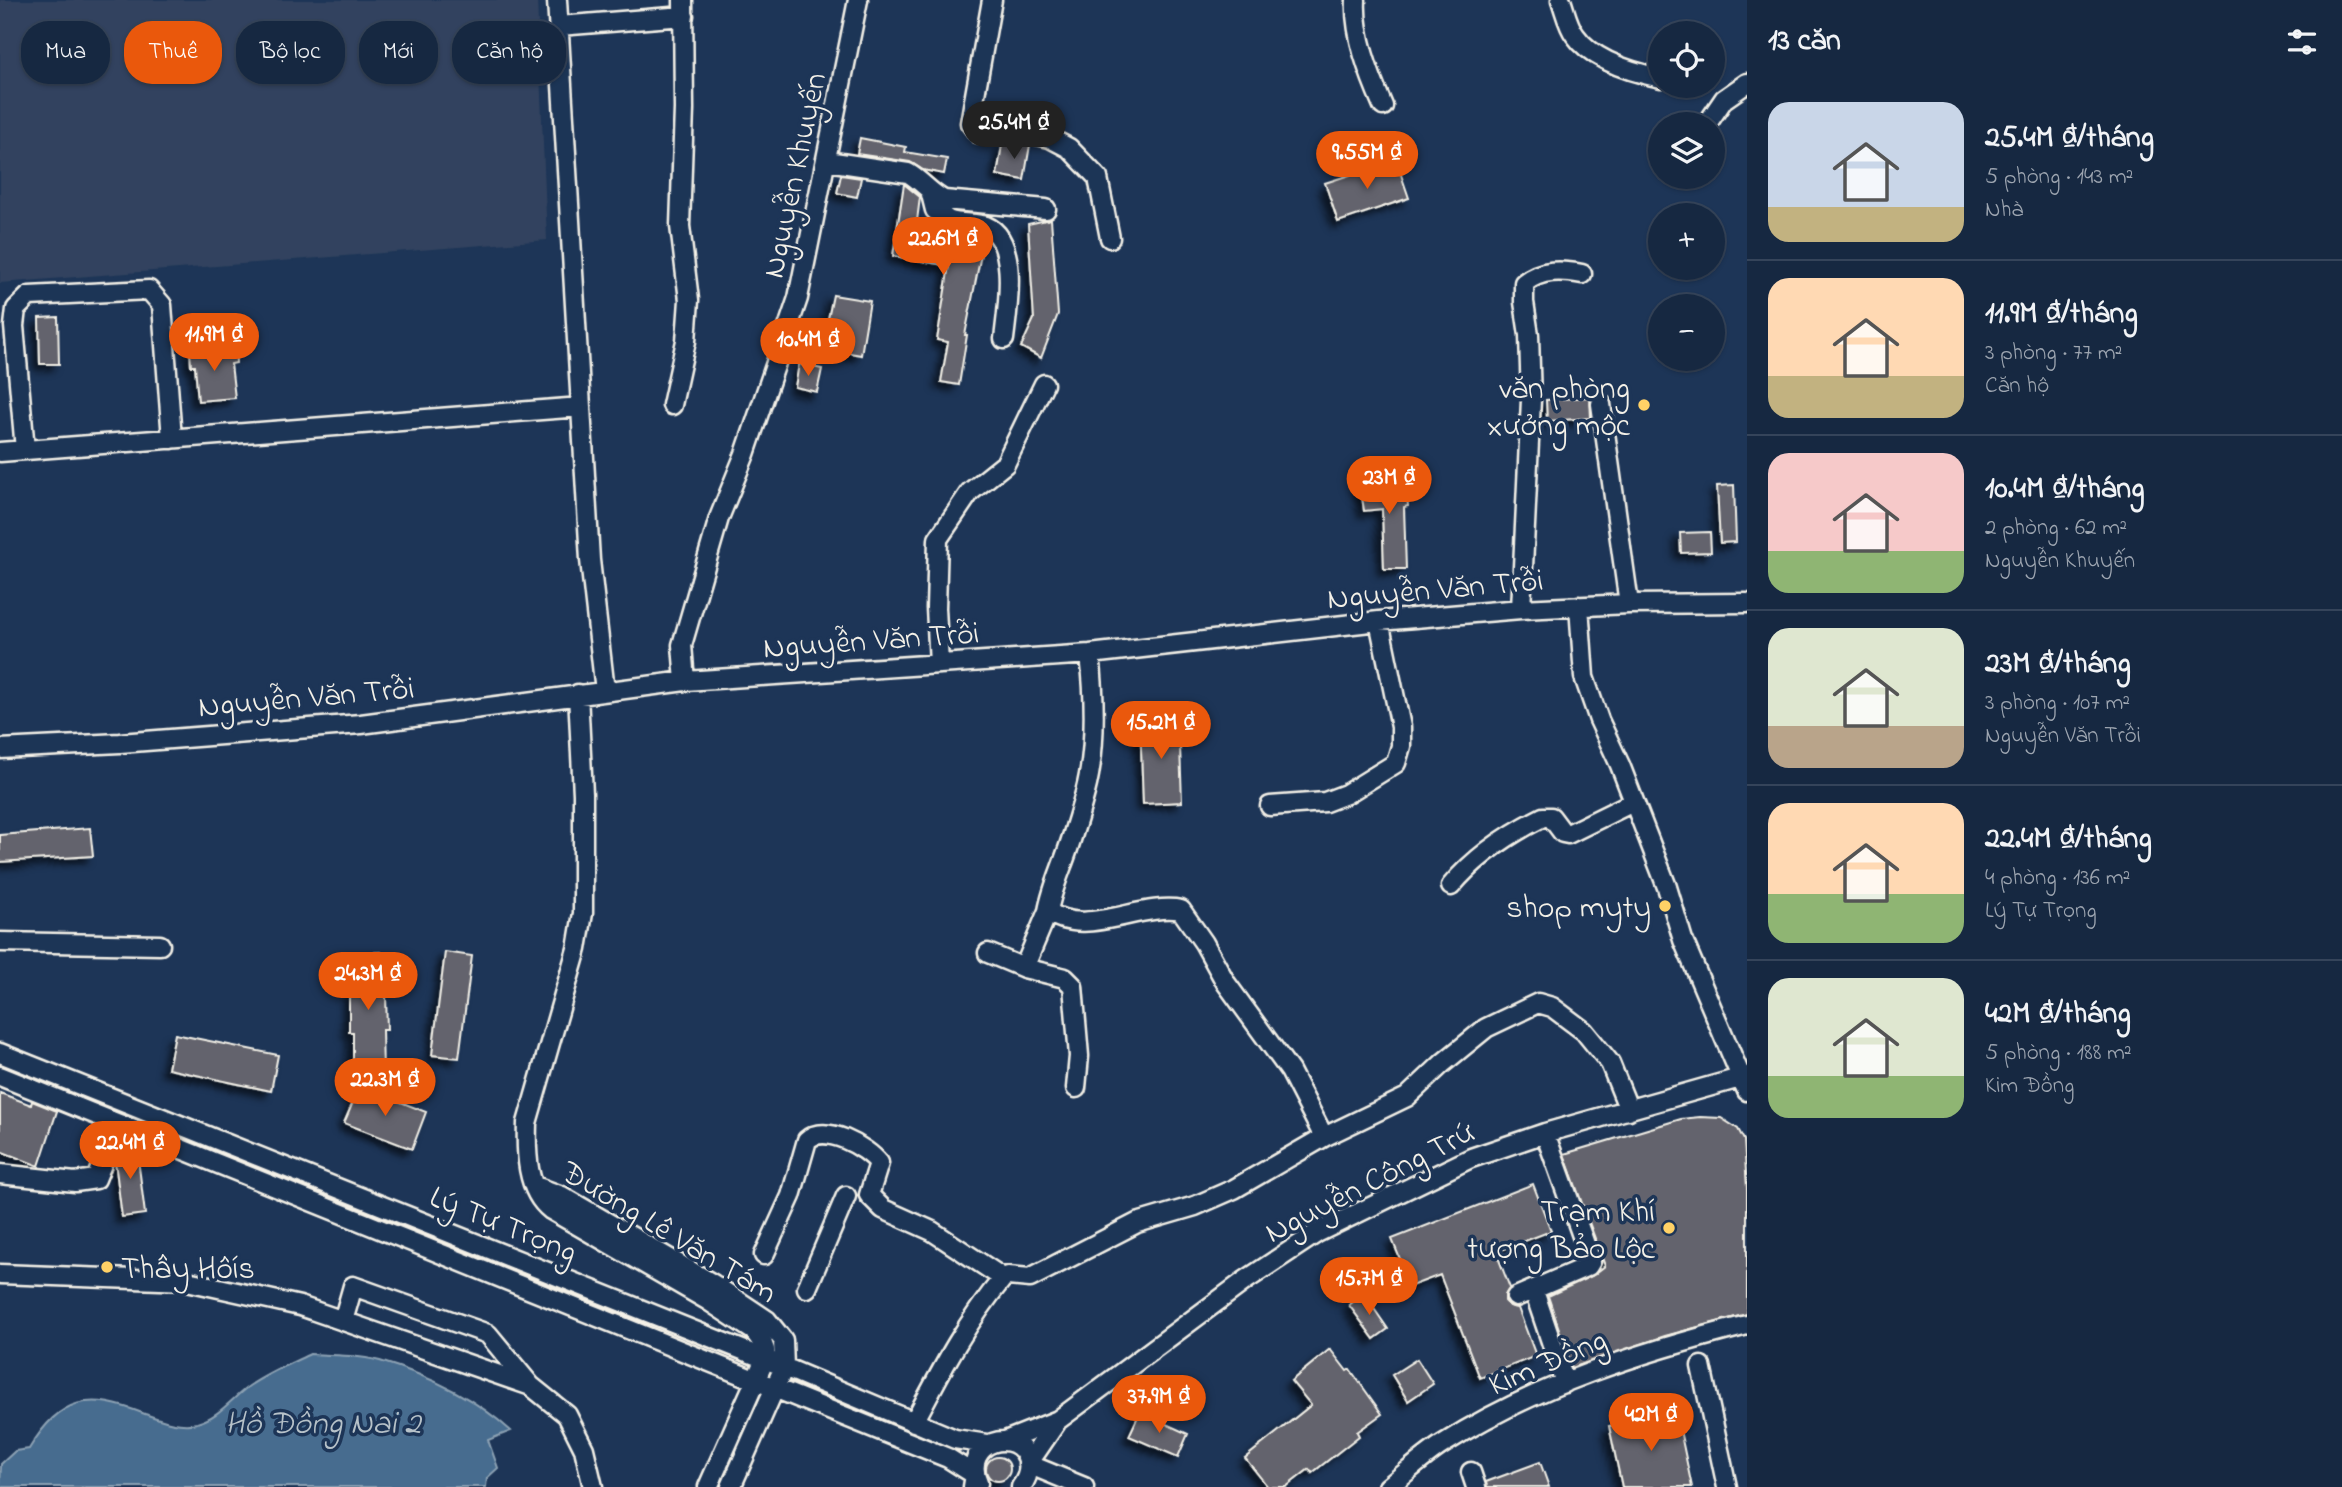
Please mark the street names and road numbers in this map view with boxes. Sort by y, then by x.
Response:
street label: Nguyễn Khuyến [752,69,841,283]
street label: Nguyễn Văn Trỗi [1325,559,1545,624]
street label: Nguyễn Văn Trỗi [761,611,981,673]
street label: Nguyễn Văn Trỗi [196,667,416,732]
street label: Nguyễn Công Trứ [1257,1111,1484,1257]
street label: Đường Lê Văn Tám [550,1150,785,1317]
street label: Lý Tự Trọng [422,1175,584,1277]
street label: Kim Đồng [1482,1318,1615,1410]

